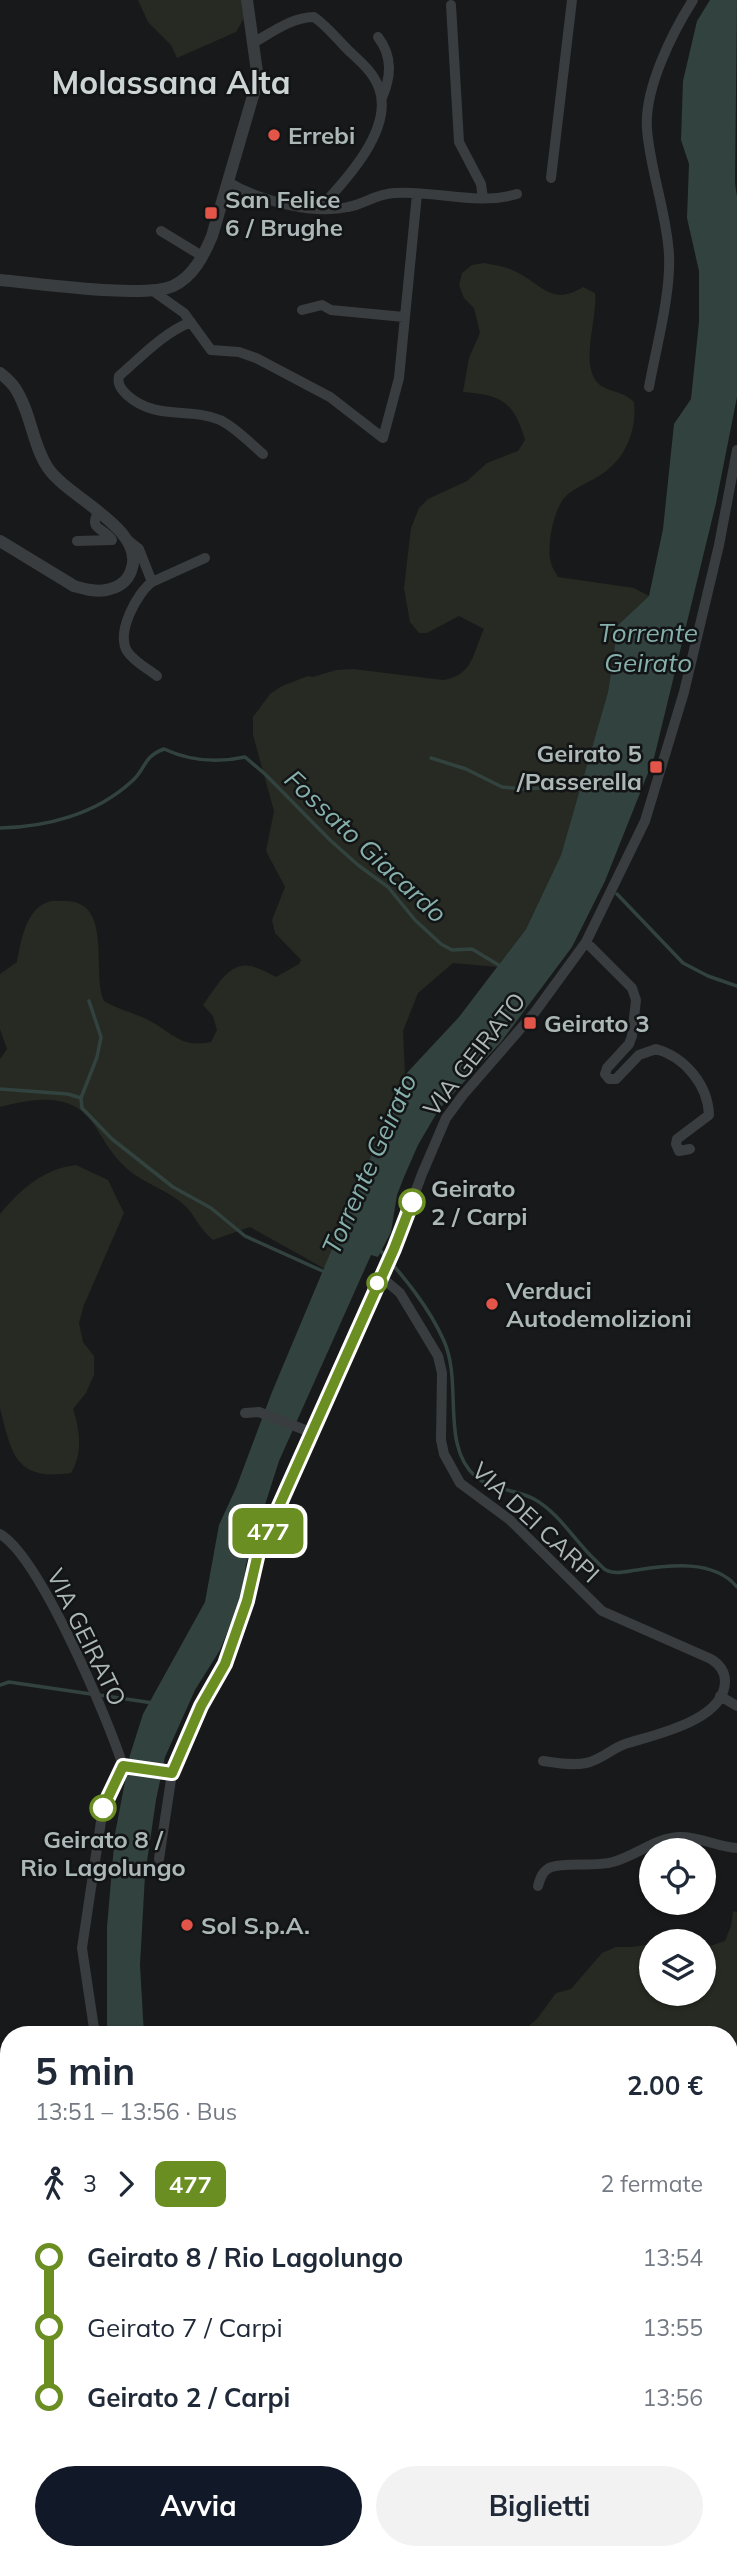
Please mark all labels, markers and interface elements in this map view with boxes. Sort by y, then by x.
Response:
district label: Molassana Alta [51,62,291,102]
place label: Errebi [288,120,355,150]
marker: Errebi [266,127,282,143]
place label: San Felice 6 / Brughe [225,184,343,242]
marker: San Felice 6 / Brughe [203,205,219,221]
water label: Torrente Geirato [598,616,698,679]
place label: Geirato 5 /Passerella [516,738,642,796]
marker: Geirato 5 /Passerella [648,759,664,775]
water label: Fossato Giacardo [278,762,454,930]
street label: VIA GEIRATO [416,986,532,1122]
place label: Geirato 3 [544,1008,650,1038]
marker: Geirato 3 [522,1015,538,1031]
water label: Torrente Geirato [314,1068,424,1260]
place label: Geirato 2 / Carpi [431,1173,528,1231]
marker: Geirato 2 / Carpi [399,1189,425,1215]
unlabelled marker [367,1273,387,1293]
place label: Verduci Autodemolizioni [505,1275,692,1333]
marker: Verduci Autodemolizioni [484,1296,500,1312]
street label: VIA DEI CARPI [466,1455,606,1589]
line badge: 477 [228,1508,308,1554]
text: 477 [246,1516,290,1546]
street label: VIA GEIRATO [41,1564,133,1710]
marker: Geirato 8 / Rio Lagolungo [90,1795,116,1821]
place label: Geirato 8 / Rio Lagolungo [20,1824,186,1882]
map controls [639,1838,716,2006]
button: locate [639,1838,716,1915]
place label: Sol S.p.A. [201,1910,310,1940]
marker: Sol S.p.A. [179,1917,195,1933]
button: layers [639,1929,716,2006]
text: 5 min [35,2047,135,2095]
text: 2.00 € [627,2069,703,2102]
text: 13:51 – 13:56 · Bus [35,2097,237,2126]
icon: walk [35,2165,73,2203]
icon: forward [107,2165,145,2203]
text: 3 [83,2169,97,2198]
text: 477 [169,2169,212,2199]
text: 2 fermate [600,2169,703,2198]
text: Geirato 8 / Rio Lagolungo [87,2241,403,2274]
text: 13:54 [643,2243,703,2272]
text: Geirato 7 / Carpi [87,2311,283,2344]
text: 13:55 [643,2313,703,2342]
text: Geirato 2 / Carpi [87,2381,290,2414]
text: 13:56 [643,2383,703,2412]
button: Avvia [35,2466,362,2546]
button: Biglietti [376,2466,703,2546]

